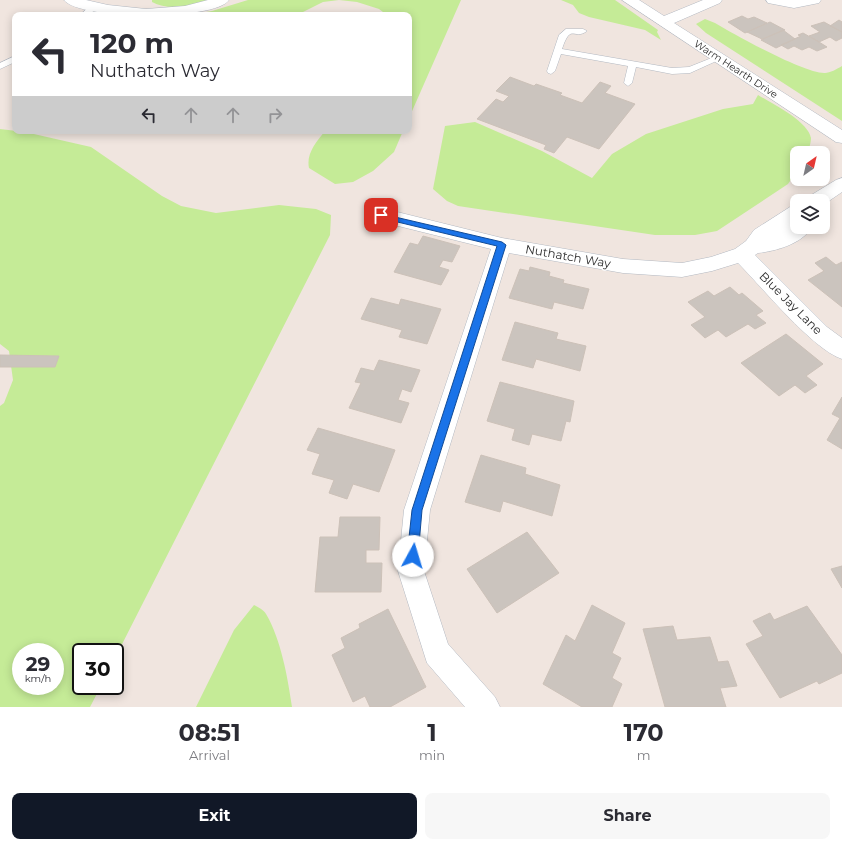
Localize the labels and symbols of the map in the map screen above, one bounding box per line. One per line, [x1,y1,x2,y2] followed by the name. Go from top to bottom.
[692,37,780,101] street label: Warm Hearth Drive
[790,146,830,186] north arrow
[364,198,398,232] pin
[524,241,612,271] street label: Nuthatch Way
[756,268,826,338] street label: Blue Jay Lane
[392,535,434,577] position arrow
[72,643,124,695] speed limit sign: 30

